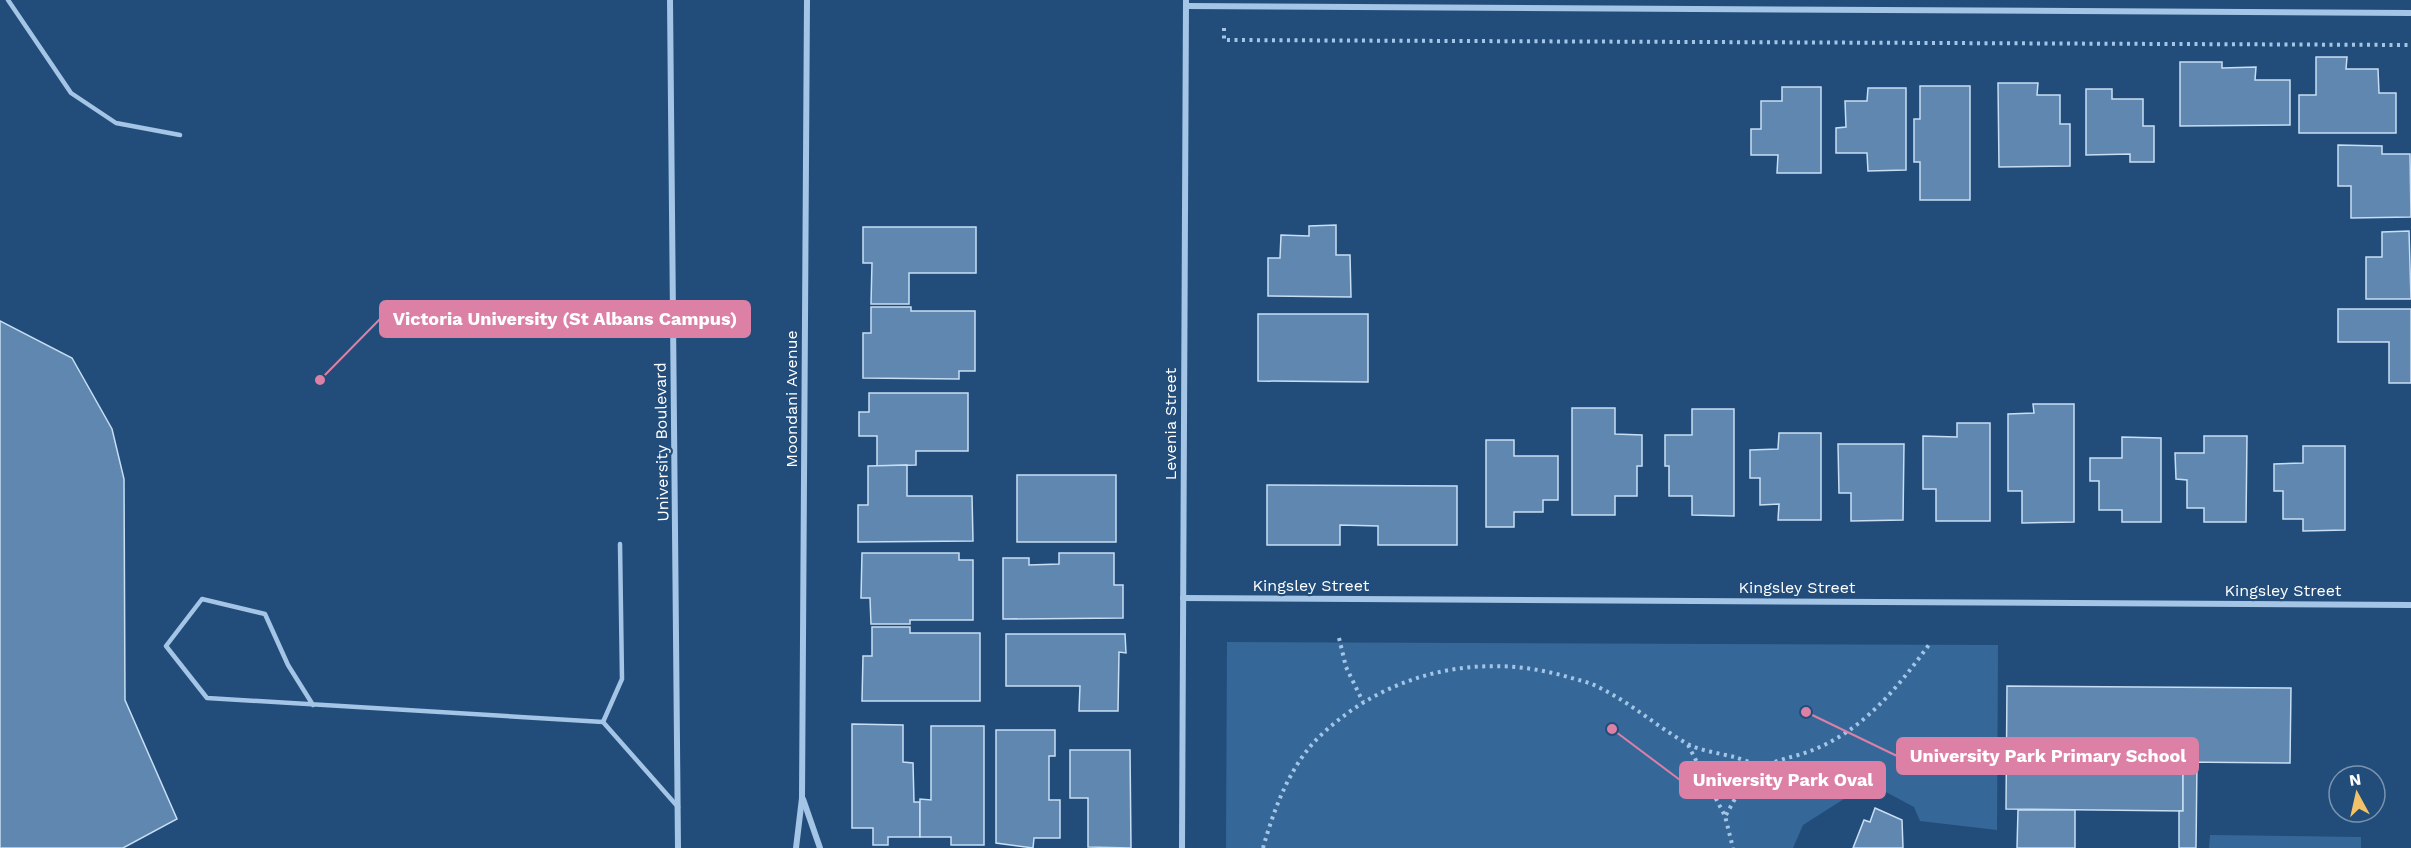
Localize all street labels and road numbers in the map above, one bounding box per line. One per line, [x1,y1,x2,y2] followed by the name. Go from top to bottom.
[782,330,801,468] street label: Moondani Avenue
[651,362,672,522] street label: University Boulevard
[1161,368,1180,480] street label: Levenia Street
[1253,576,1370,595] street label: Kingsley Street
[1739,578,1856,597] street label: Kingsley Street
[2225,581,2342,600] street label: Kingsley Street

